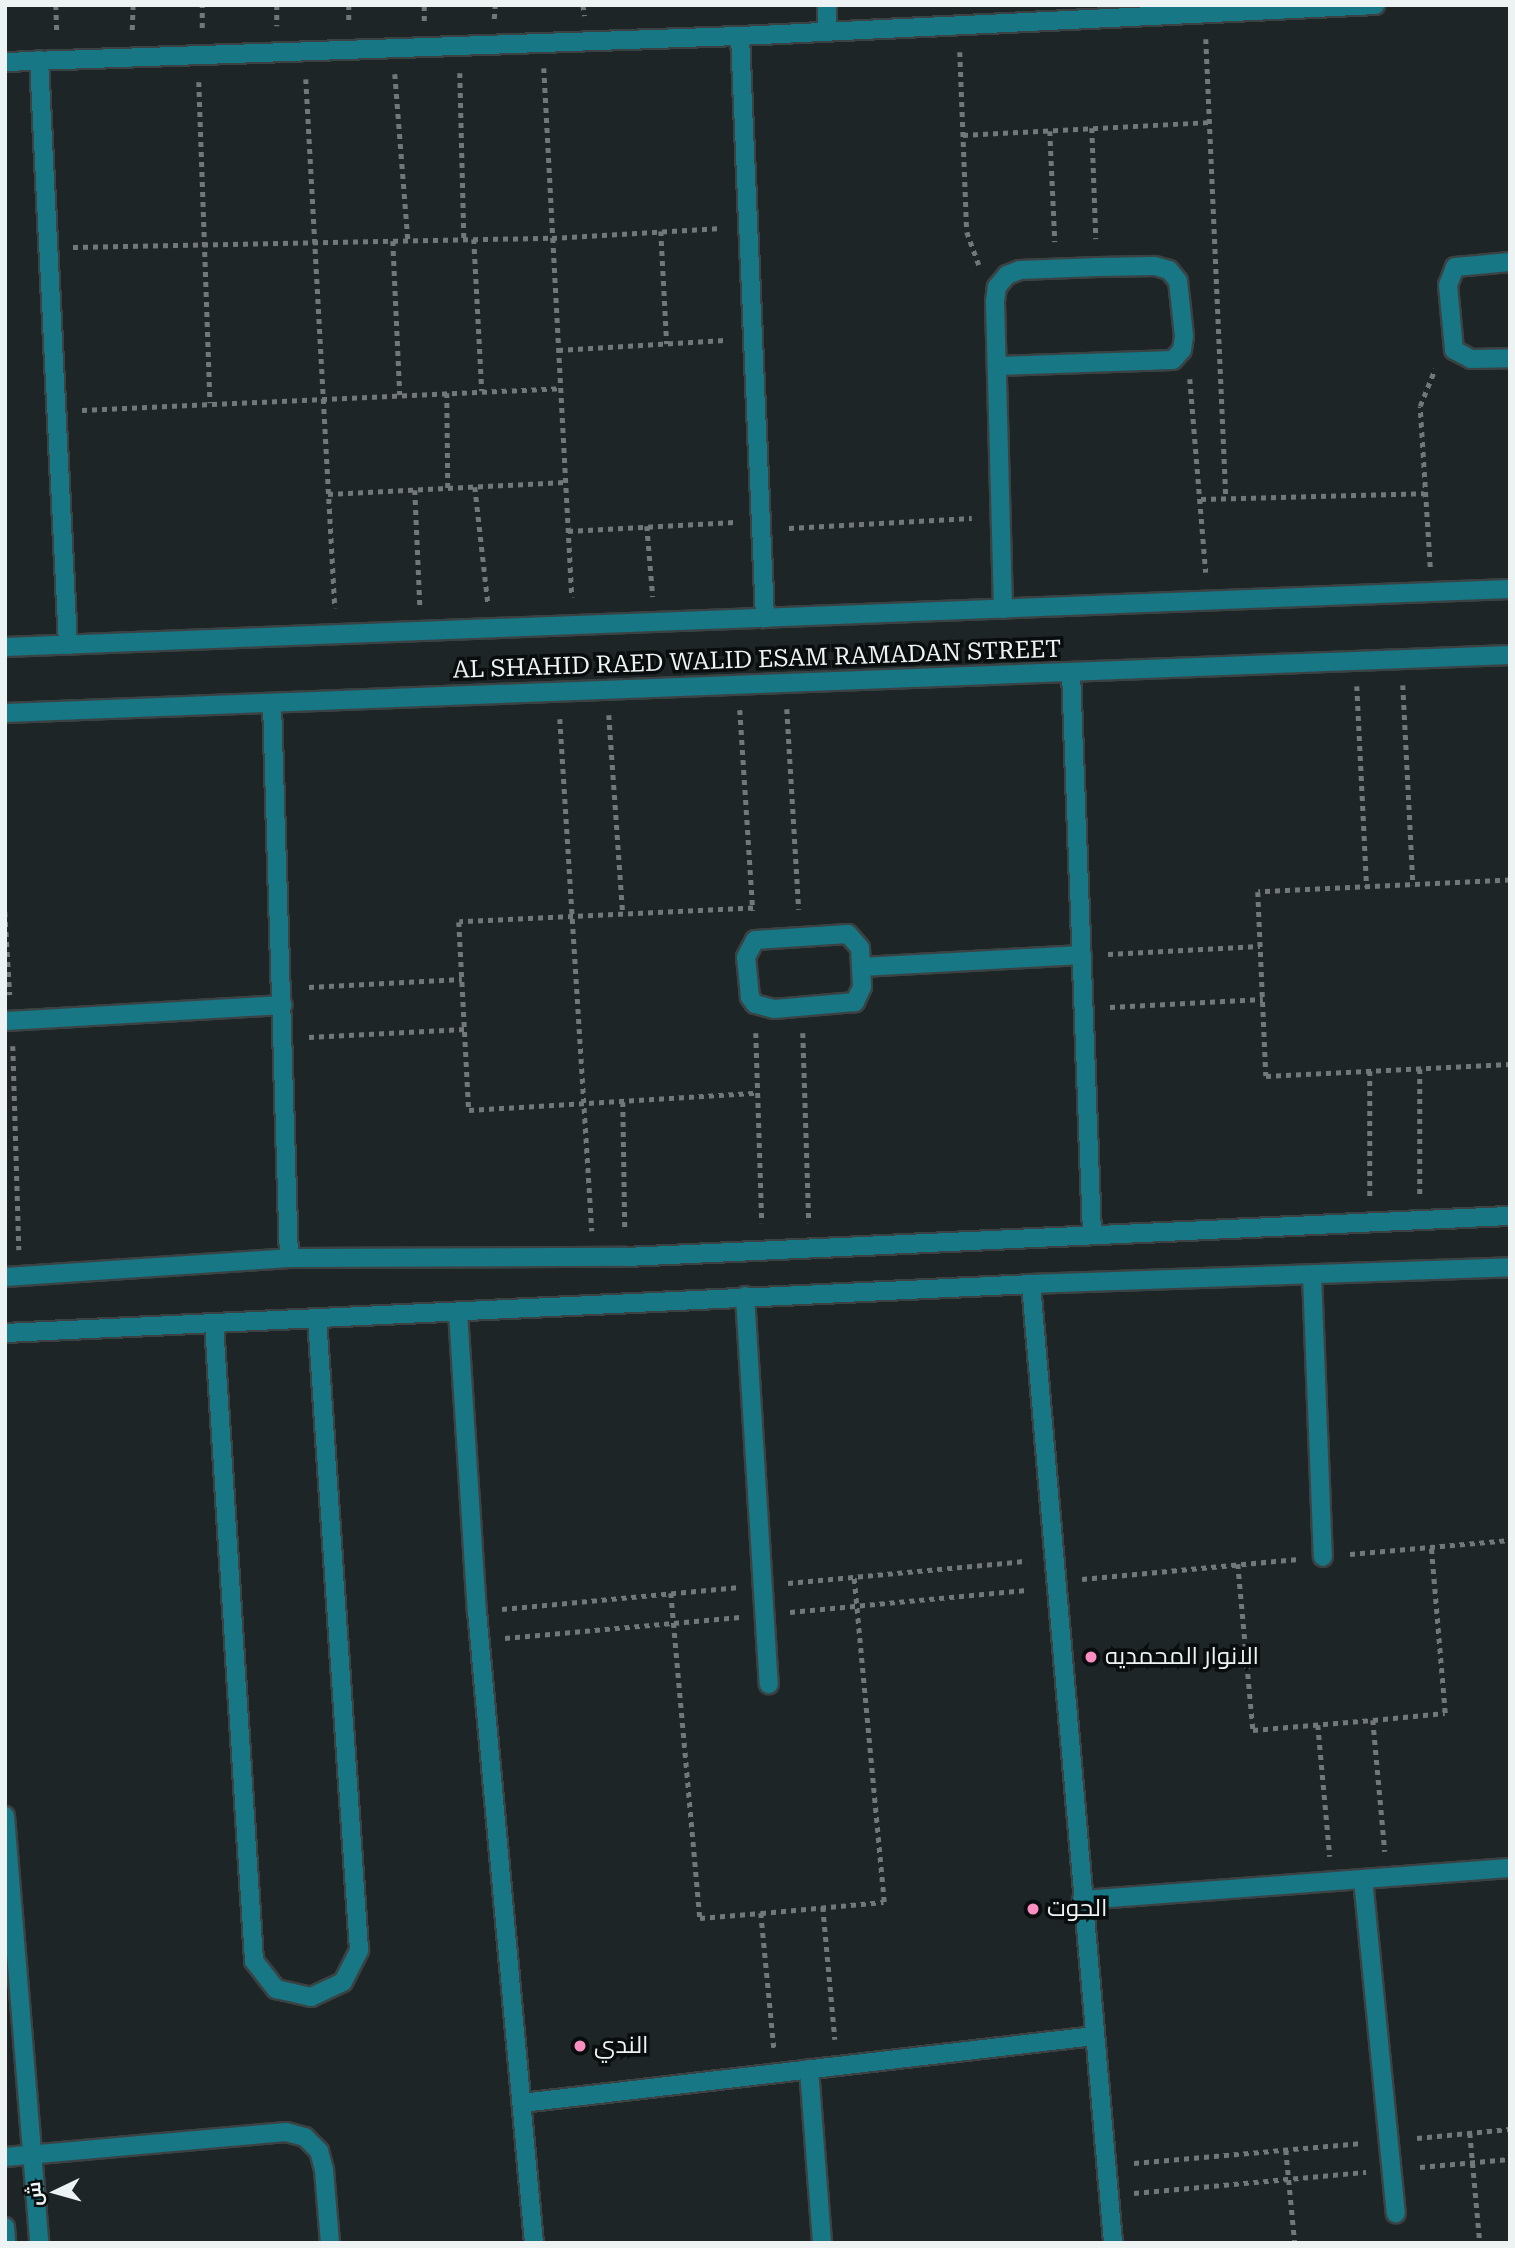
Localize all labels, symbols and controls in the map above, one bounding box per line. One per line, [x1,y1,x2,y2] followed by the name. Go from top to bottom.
[452,635,1062,685] street label: AL SHAHID RAED WALID ESAM RAMADAN STREET
[1105,1643,1259,1671] place label: الانوار المحمديه
[1083,1649,1099,1665] marker: الانوار المحمديه
[1047,1895,1107,1923] place label: الحوت
[1025,1901,1041,1917] marker: الحوت
[594,2032,648,2060] place label: الندي
[572,2038,588,2054] marker: الندي
[21,2157,91,2227] north arrow
[22,2181,47,2207] text: ش

